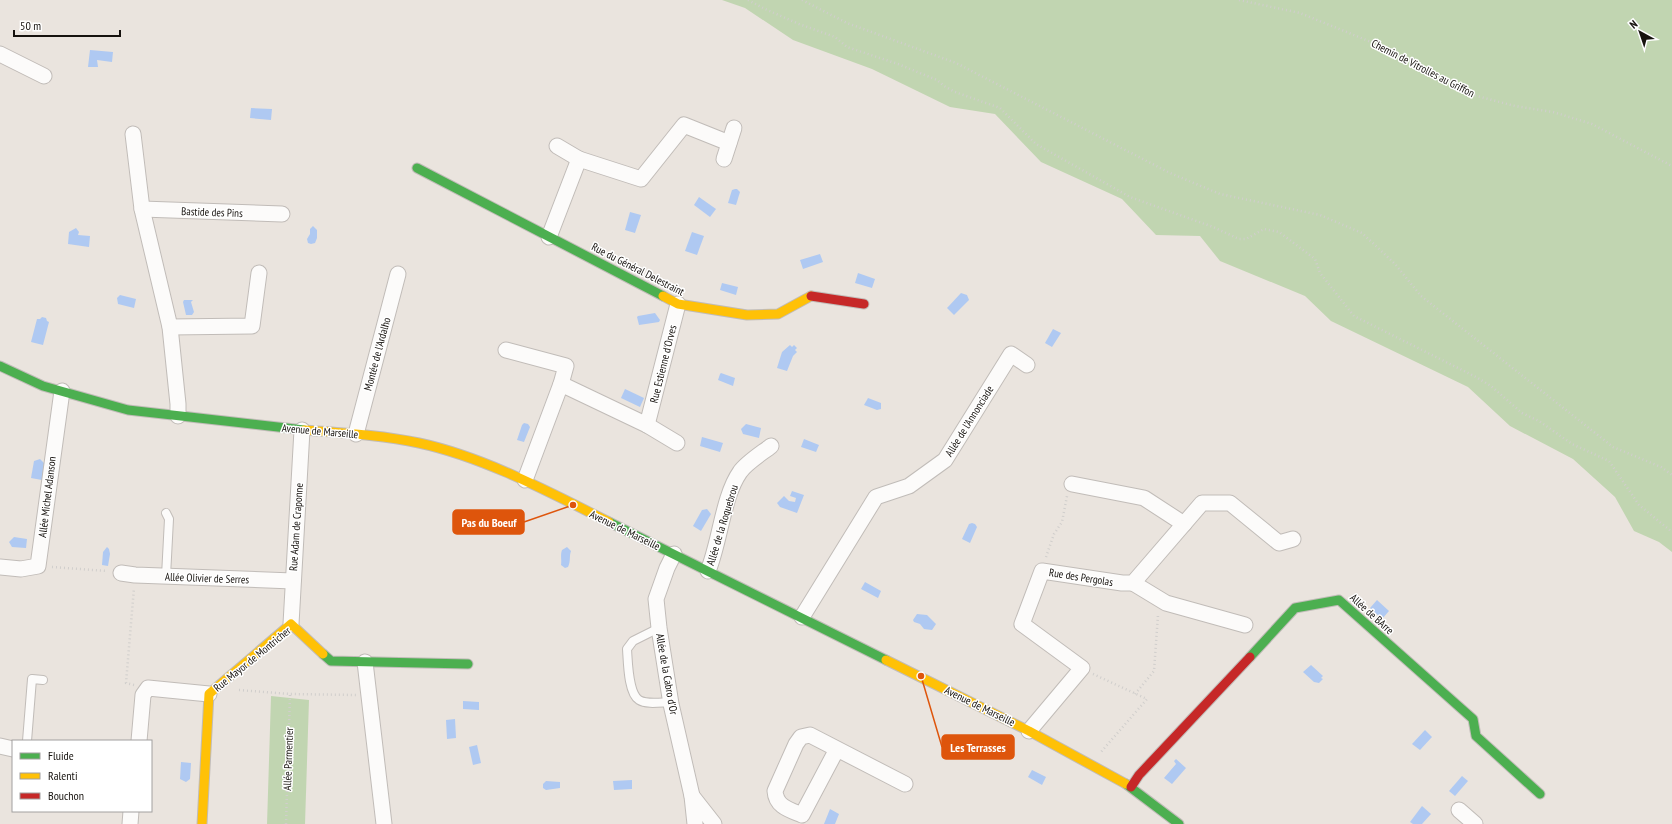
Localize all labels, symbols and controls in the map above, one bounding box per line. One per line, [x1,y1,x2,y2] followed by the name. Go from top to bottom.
[14,12,120,38] scale bar
[1620,12,1660,52] north arrow
[1627,17,1640,32] text: N
[20,18,41,33] text: 50 m
[1369,36,1477,100] street label: Chemin de Vitrolles au Griffon
[181,204,243,220] street label: Bastide des Pins
[589,240,687,298] street label: Rue du Général Delestraint
[360,315,394,392] street label: Montée de l'Ardalho
[647,323,680,404] street label: Rue Estienne d'Orves
[942,383,997,459] street label: Allée de l’Annonciade
[281,421,359,441] street label: Avenue de Marseille
[35,456,59,538] street label: Allée Michel Adanson
[286,482,306,571] street label: Rue Adam de Craponne
[703,483,741,567] street label: Allée de la Roquebrou
[588,507,663,553] street label: Avenue de Marseille
[453,510,524,534] callout: Pas du Boeuf
[461,515,517,530] text: Pas du Boeuf
[1048,565,1114,589] street label: Rue des Pergolas
[165,570,250,586] street label: Allée Olivier de Serres
[1347,591,1397,638] street label: Allée de BArre
[210,623,294,695] street label: Rue Mayor de Montricher
[653,632,681,716] street label: Allée de la Cabro d'Or
[943,683,1018,729] street label: Avenue de Marseille
[280,727,296,791] street label: Allée Parmentier
[942,735,1014,759] callout: Les Terrasses
[12,740,152,812] legend
[950,740,1006,755] text: Les Terrasses
[48,748,74,763] text: Fluide
[48,768,77,783] text: Ralenti
[48,788,84,803] text: Bouchon

